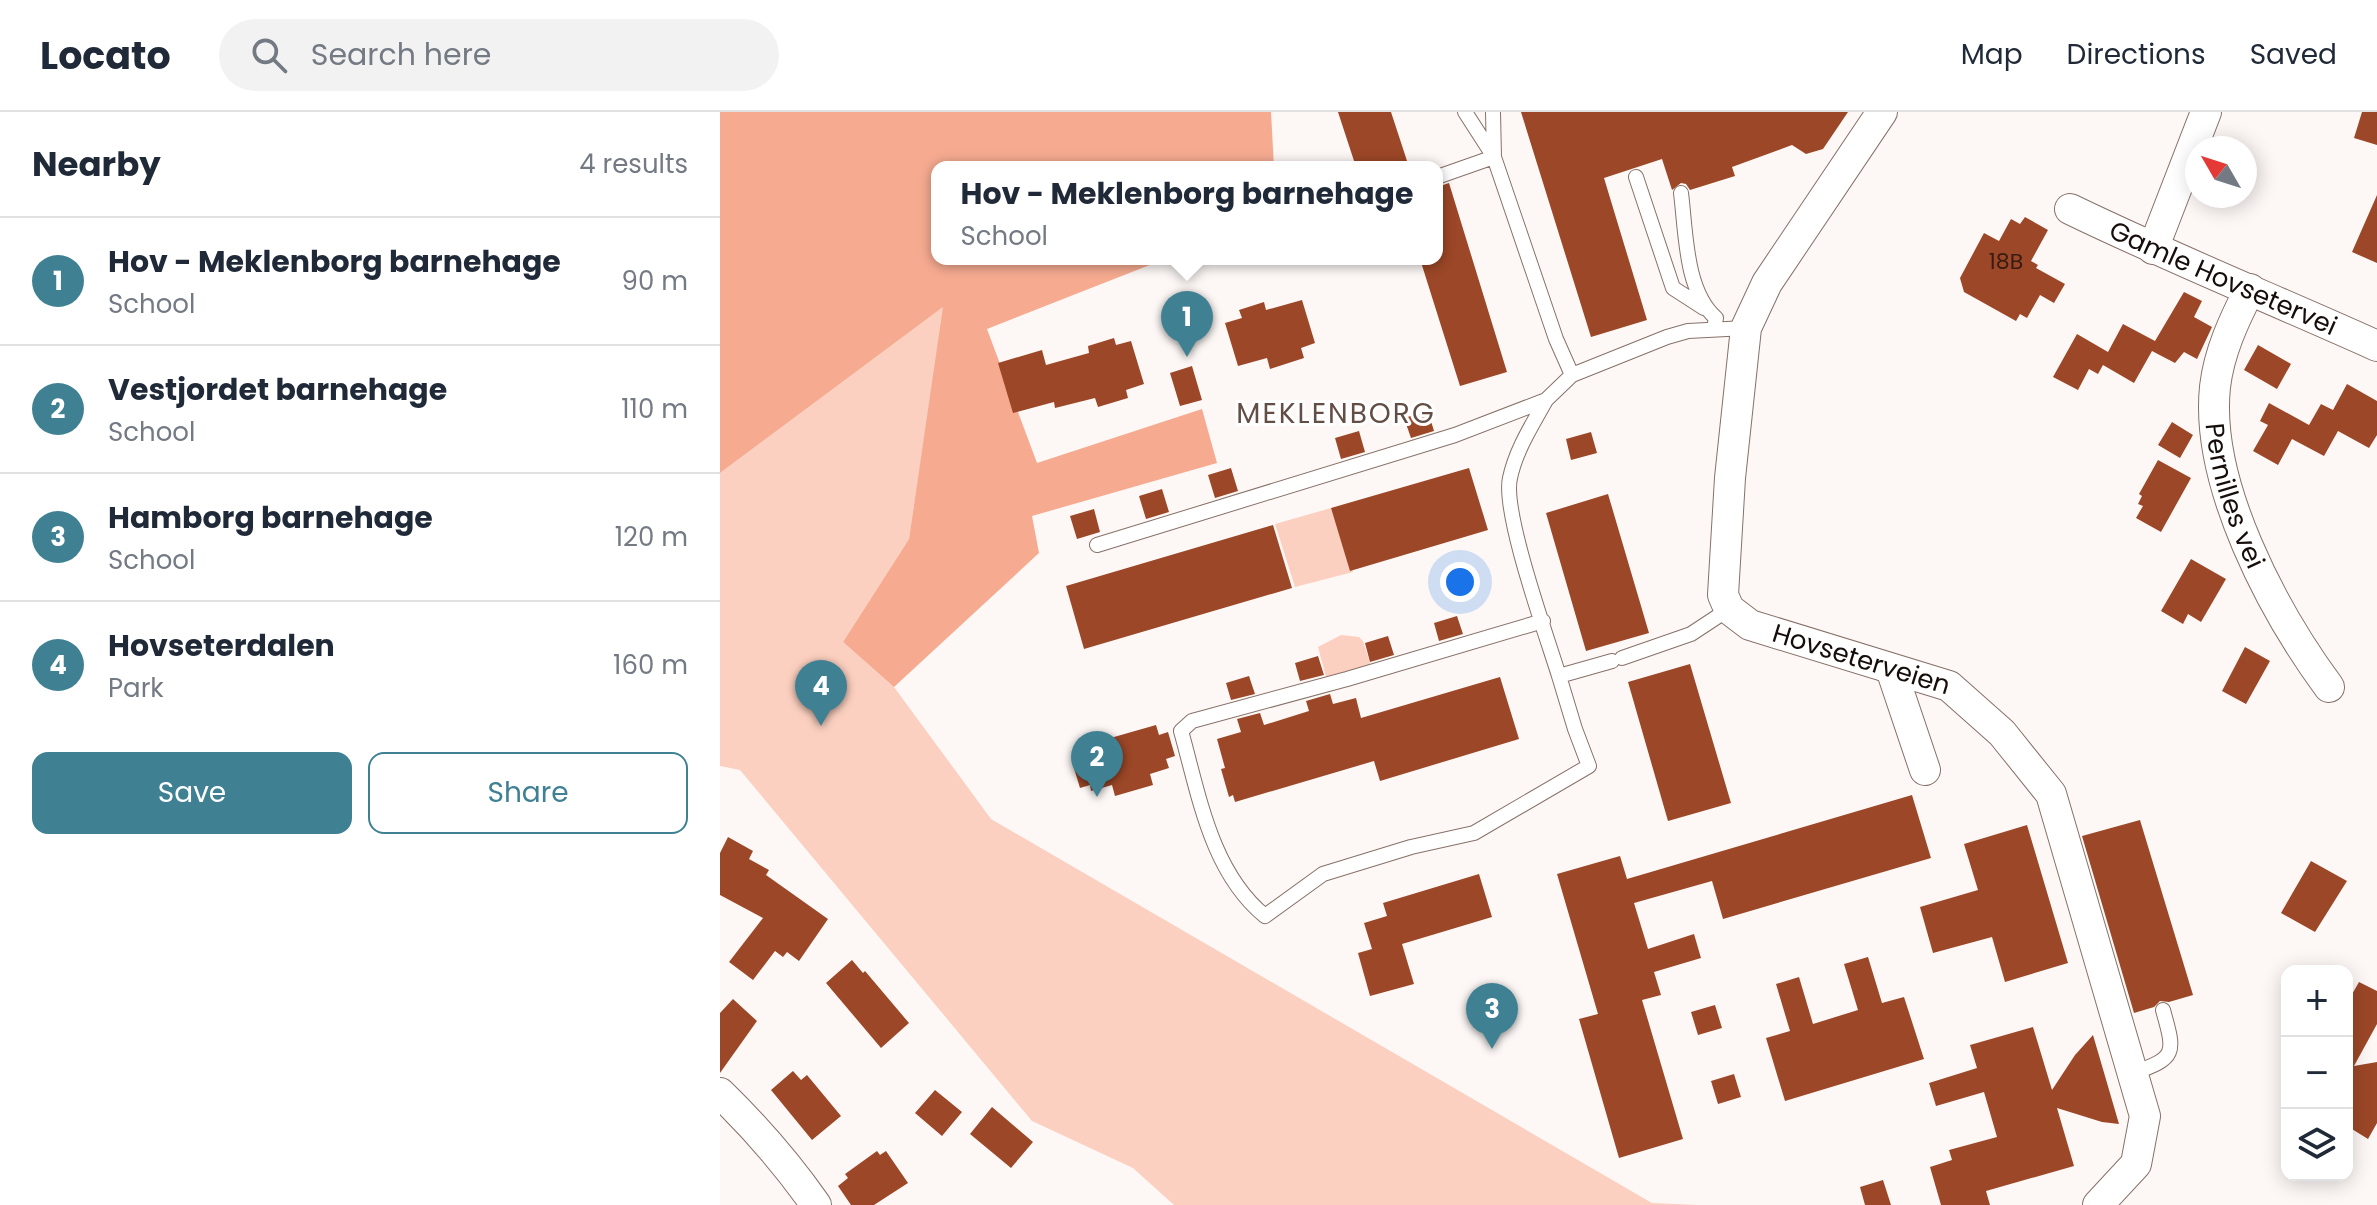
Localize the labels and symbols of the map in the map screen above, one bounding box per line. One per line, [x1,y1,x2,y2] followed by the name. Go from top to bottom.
[2185,136,2257,208] north arrow
[2103,212,2343,344] street label: Gamle Hovsetervei
[1989,246,2023,277] house number: 18B
[1161,291,1213,357] pin: 1
[1236,394,1436,433] district label: MEKLENBORG
[2197,421,2273,574] street label: Pernilles vei
[1440,562,1480,602] your location
[1768,615,1955,703] street label: Hovseterveien
[795,660,847,726] pin: 4
[1071,731,1123,797] pin: 2
[1466,983,1518,1049] pin: 3

